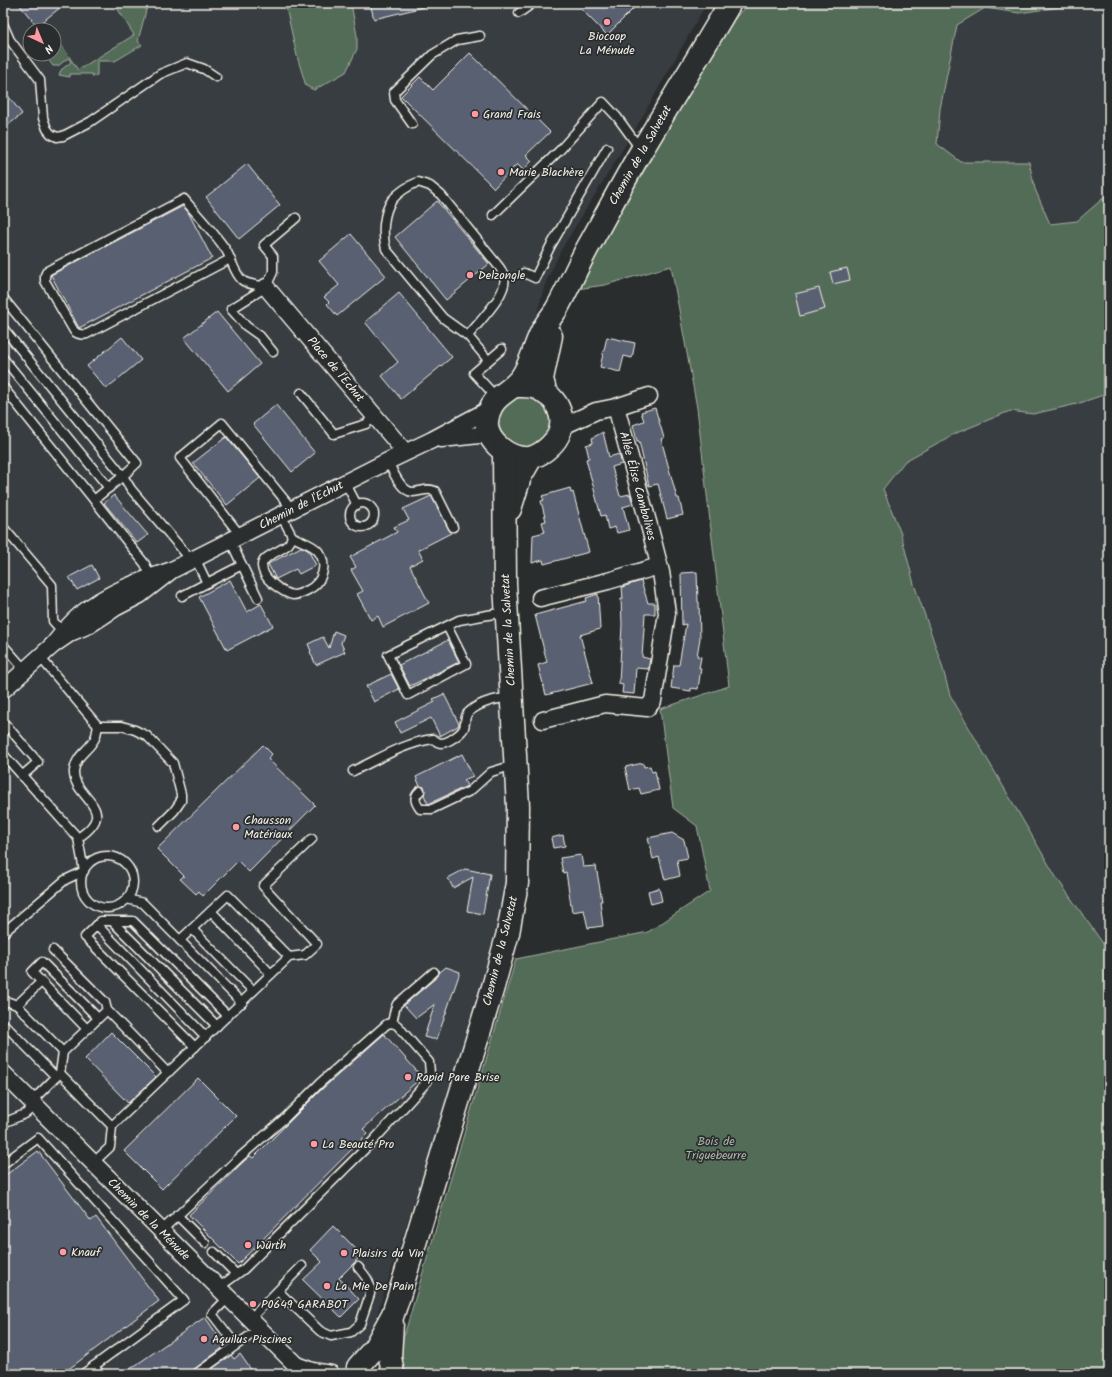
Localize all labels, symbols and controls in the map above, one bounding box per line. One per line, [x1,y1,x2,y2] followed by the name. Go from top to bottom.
[602,17,612,27] marker: Biocoop La Ménude
[22,22,62,62] north arrow
[579,27,635,60] place label: Biocoop La Ménude
[39,40,57,57] text: N
[604,101,677,209] street label: Chemin de la Salvetat
[483,105,541,124] place label: Grand Frais
[470,109,480,119] marker: Grand Frais
[509,163,584,182] place label: Marie Blachère
[496,167,506,177] marker: Marie Blachère
[478,266,526,285] place label: Delzongle
[465,270,475,280] marker: Delzongle
[302,332,369,407] street label: Place de l'Echut
[614,429,661,543] street label: Allée Élise Cambolives
[256,476,347,535] street label: Chemin de l'Echut
[496,573,521,687] street label: Chemin de la Salvetat
[244,811,293,844] place label: Chausson Matériaux
[231,822,241,832] marker: Chausson Matériaux
[478,894,523,1008] street label: Chemin de la Salvetat
[416,1068,500,1087] place label: Rapid Pare Brise
[403,1072,413,1082] marker: Rapid Pare Brise
[686,1132,747,1165] park label: Bois de Triguebeurre
[322,1135,394,1154] place label: La Beauté Pro
[309,1139,319,1149] marker: La Beauté Pro
[103,1174,195,1266] street label: Chemin de la Ménude
[256,1236,286,1255] place label: Würth
[243,1240,253,1250] marker: Würth
[71,1243,102,1262] place label: Knauf
[352,1244,424,1263] place label: Plaisirs du Vin
[58,1247,68,1257] marker: Knauf
[339,1248,349,1258] marker: Plaisirs du Vin
[335,1277,414,1296] place label: La Mie De Pain
[322,1281,332,1291] marker: La Mie De Pain
[261,1295,349,1314] place label: P0649 GARABOT
[248,1299,258,1309] marker: P0649 GARABOT
[212,1330,292,1349] place label: Aquilus Piscines
[199,1334,209,1344] marker: Aquilus Piscines

